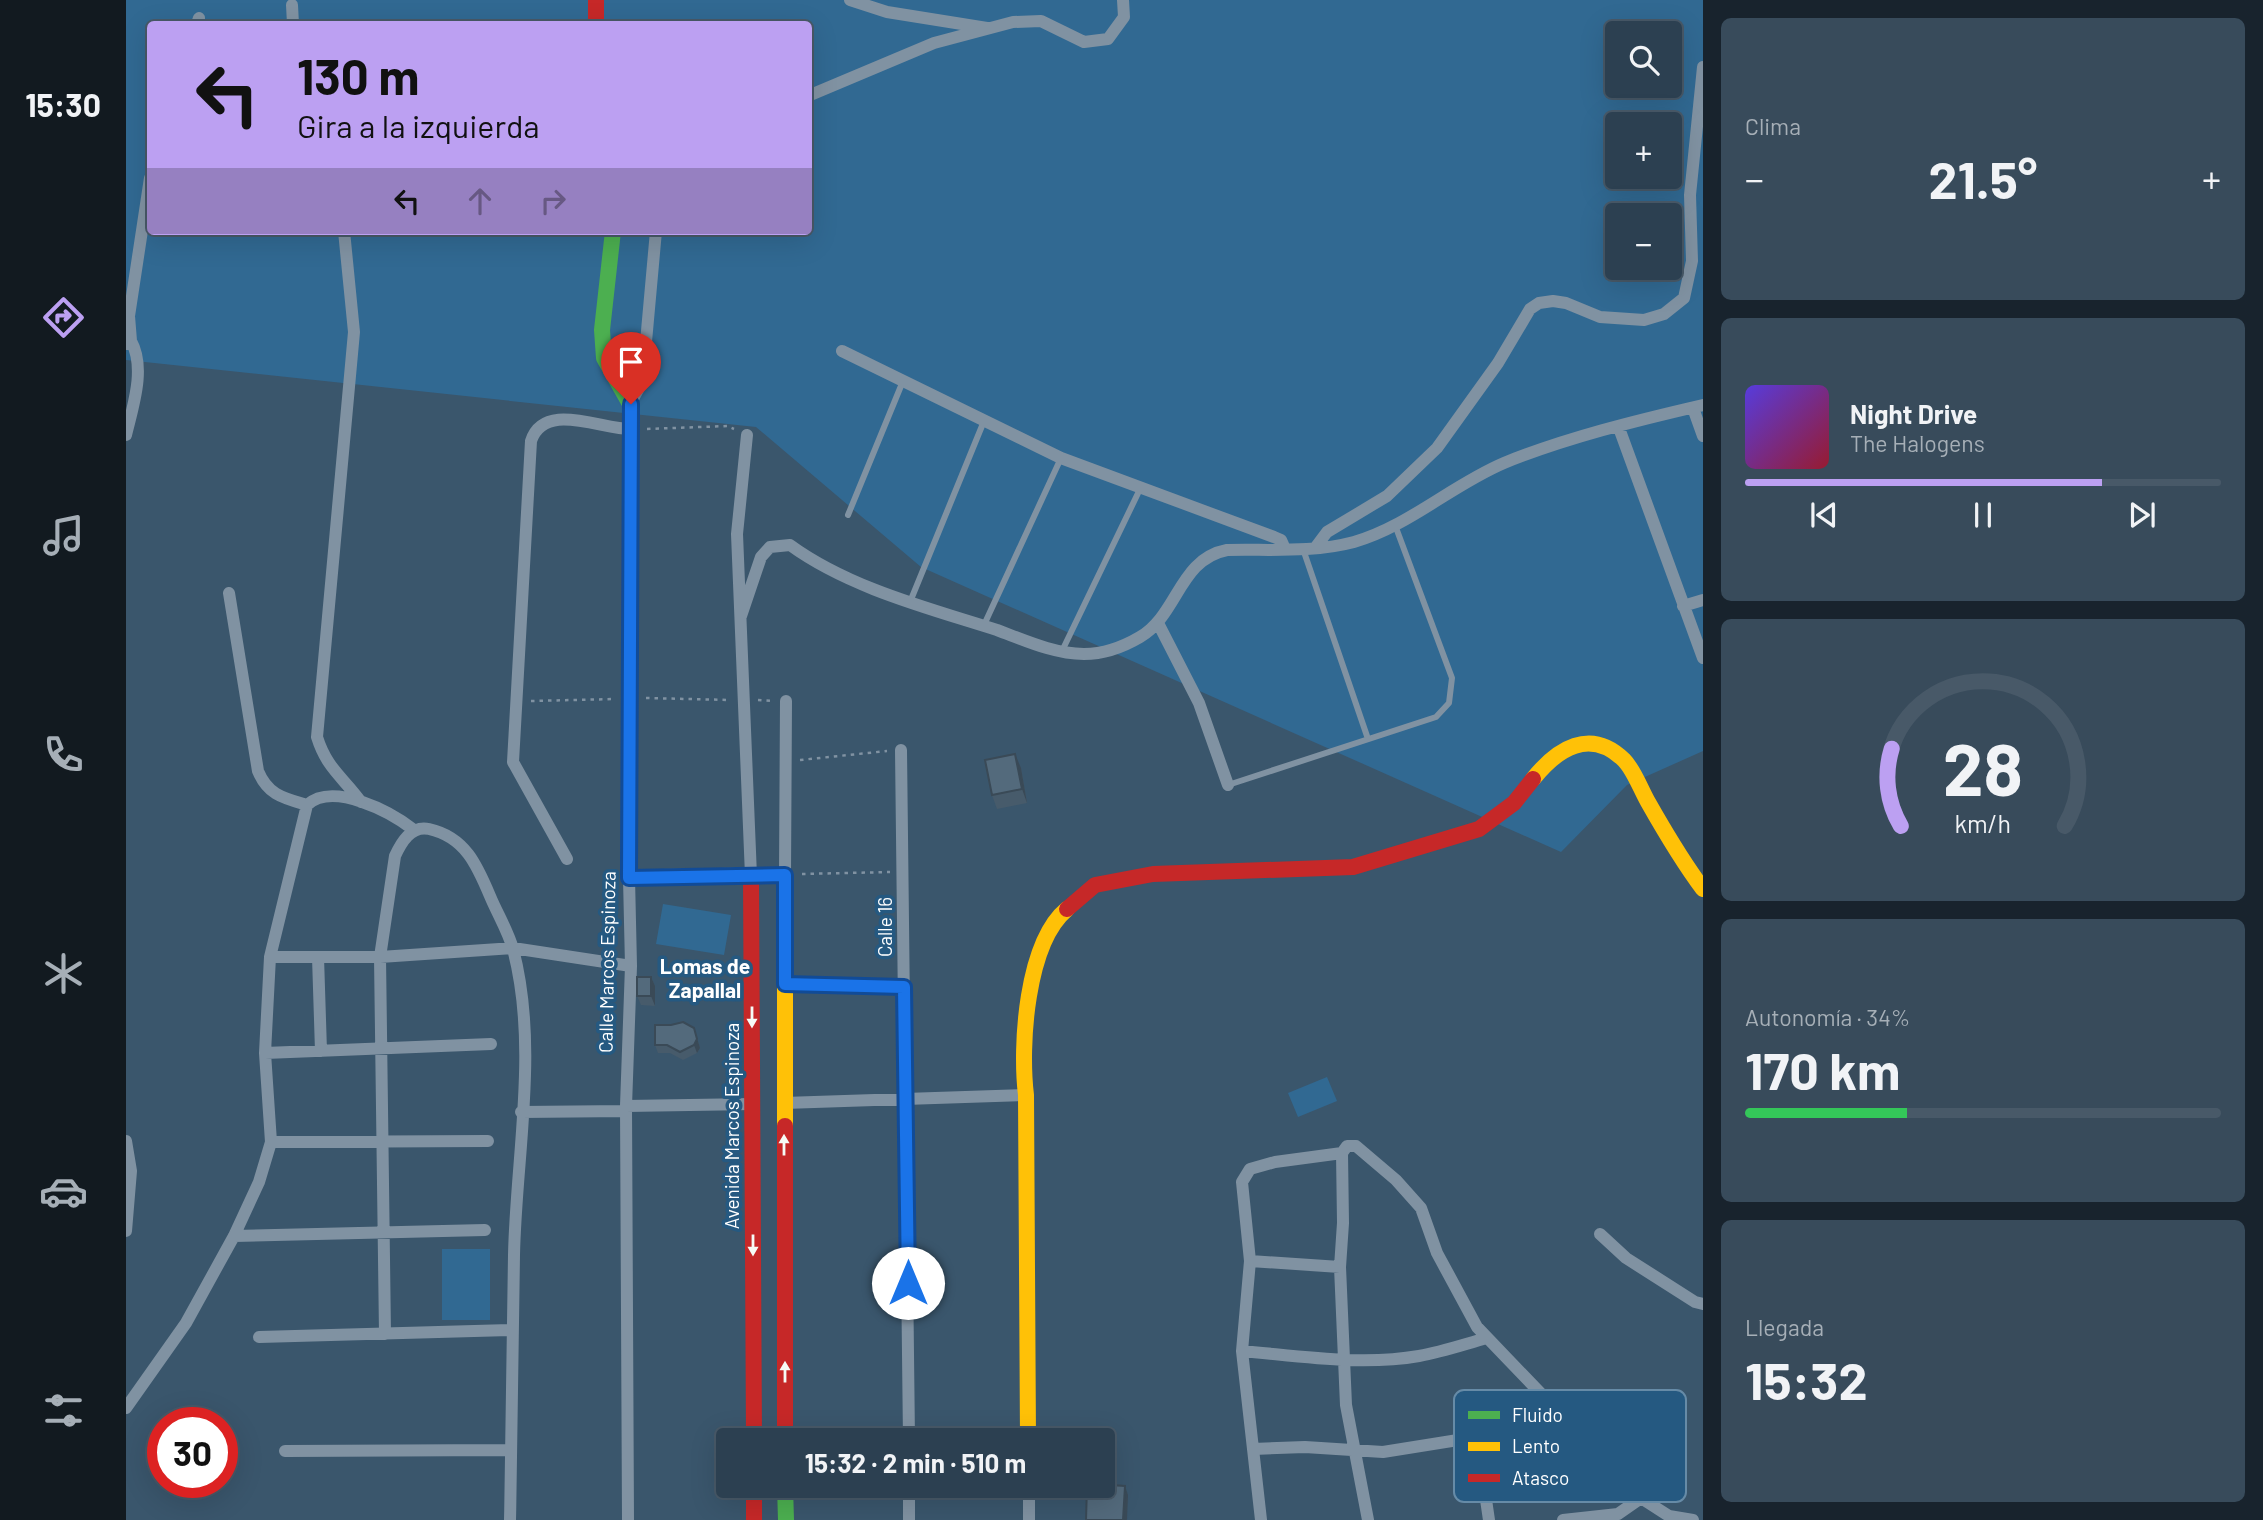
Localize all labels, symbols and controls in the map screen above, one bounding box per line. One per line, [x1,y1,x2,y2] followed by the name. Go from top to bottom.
[1605,21,1682,280] map controls
[1605,21,1682,98] button: search
[297,46,419,105] text: 130 m
[182,49,273,140] icon: left
[25,85,101,123] text: 15:30
[297,106,540,144] text: Gira a la izquierda
[1605,112,1682,189] button: +
[1745,112,1801,140] text: Clima
[1929,147,2037,209] text: 21.5°
[1745,155,1764,201] text: −
[2202,155,2221,201] text: +
[388,182,426,220] icon: left
[461,182,499,220] icon: ahead
[534,182,572,220] icon: right
[1605,203,1682,280] button: −
[39,293,88,342] icon: directions
[601,332,661,404] pin
[612,343,650,381] icon: arrive
[1850,398,1977,429] text: Night Drive
[1850,429,1985,457] text: The Halogens
[1805,496,1843,534] icon: previous
[1964,496,2002,534] icon: pause
[2123,496,2161,534] icon: next
[39,511,88,560] icon: music
[1943,723,2023,811] text: 28
[39,730,88,779] icon: phone
[1955,808,2011,838] text: km/h
[593,871,620,1053] street label: Calle Marcos Espinoza
[873,897,896,957] street label: Calle 16
[39,949,88,998] icon: climate
[660,953,750,1002] district label: Lomas de Zapallal
[1745,1003,1910,1031] text: Autonomía · 34%
[746,1007,758,1029] one-way arrow
[720,1023,743,1229] street label: Avenida Marcos Espinoza
[1745,1038,1900,1100] text: 170 km
[778,1133,790,1155] one-way arrow
[39,1167,88,1216] icon: car
[747,1234,759,1256] one-way arrow
[871,1246,945,1320] position arrow
[1745,1313,1824,1341] text: Llegada
[1745,1348,1868,1410] text: 15:32
[779,1361,791,1383] one-way arrow
[39,1386,88,1435] icon: filters
[1454,1390,1686,1502] legend
[1512,1403,1563,1426] text: Fluido
[147,1407,238,1498] speed limit sign: 30
[1512,1434,1560,1457] text: Lento
[805,1447,1026,1478] text: 15:32 · 2 min · 510 m
[1512,1466,1569,1489] text: Atasco

